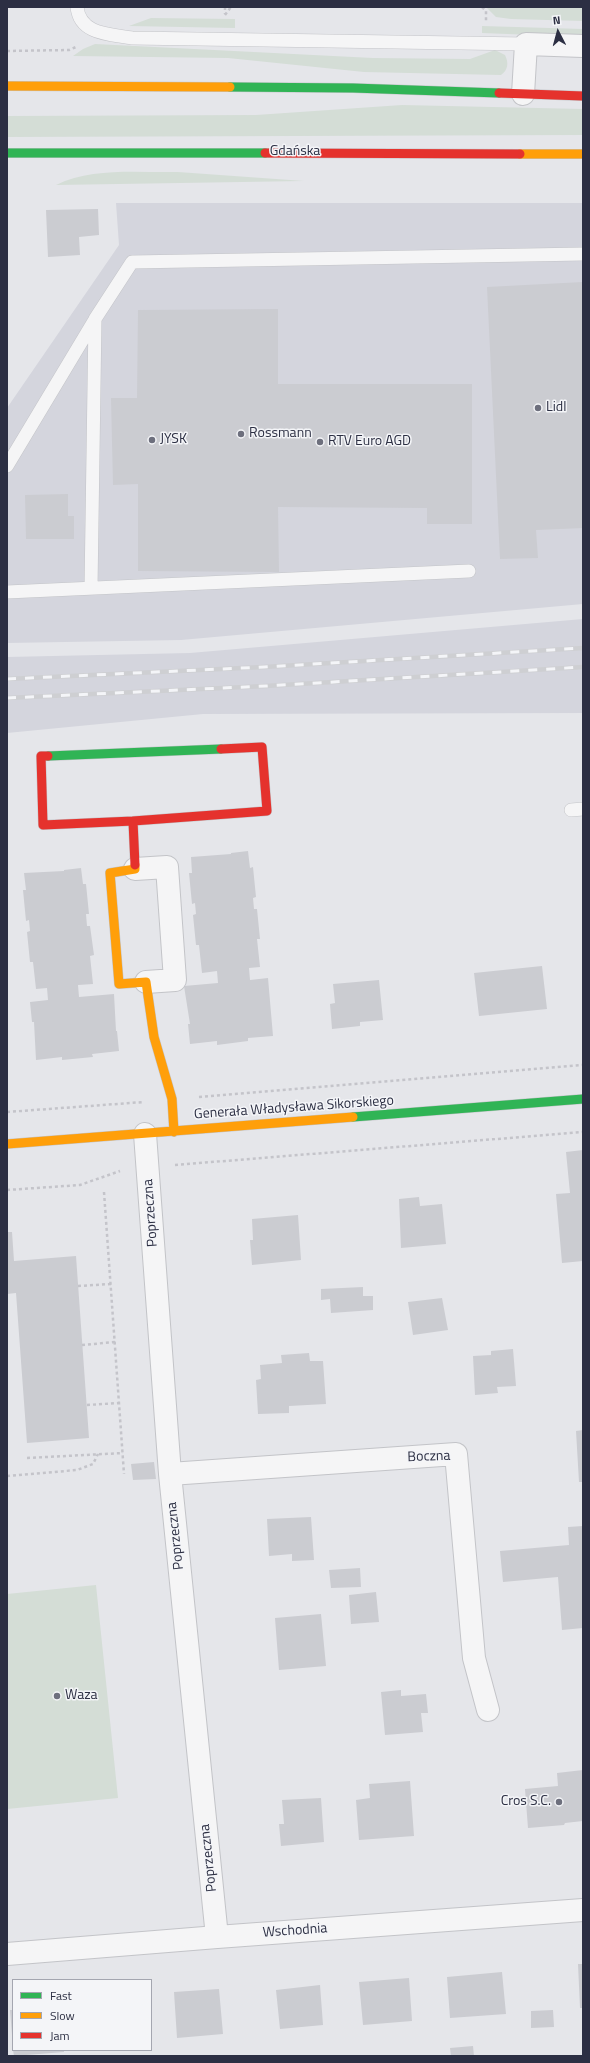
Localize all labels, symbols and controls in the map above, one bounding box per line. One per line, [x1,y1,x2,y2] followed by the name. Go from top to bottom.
[538,12,578,52] north arrow
[552,12,561,28] text: N
[270,144,320,160] street label: Gdańska
[546,400,566,416] place label: Lidl
[533,403,543,413] marker: Lidl
[249,426,312,442] place label: Rossmann
[236,429,246,439] marker: Rossmann
[160,432,187,448] place label: JYSK
[328,434,411,450] place label: RTV Euro AGD
[147,435,157,445] marker: JYSK
[315,437,325,447] marker: RTV Euro AGD
[194,1093,394,1123] street label: Generała Władysława Sikorskiego
[140,1178,162,1248] street label: Poprzeczna
[407,1448,451,1466] street label: Boczna
[164,1501,188,1571] street label: Poprzeczna
[65,1688,98,1704] place label: Waza
[52,1691,62,1701] marker: Waza
[501,1794,551,1810] place label: Cros S.C.
[554,1797,564,1807] marker: Cros S.C.
[197,1823,221,1893] street label: Poprzeczna
[262,1920,328,1942] street label: Wschodnia
[12,1979,152,2051] legend
[50,1986,72,2005] text: Fast
[50,2006,75,2025] text: Slow
[50,2026,70,2045] text: Jam

